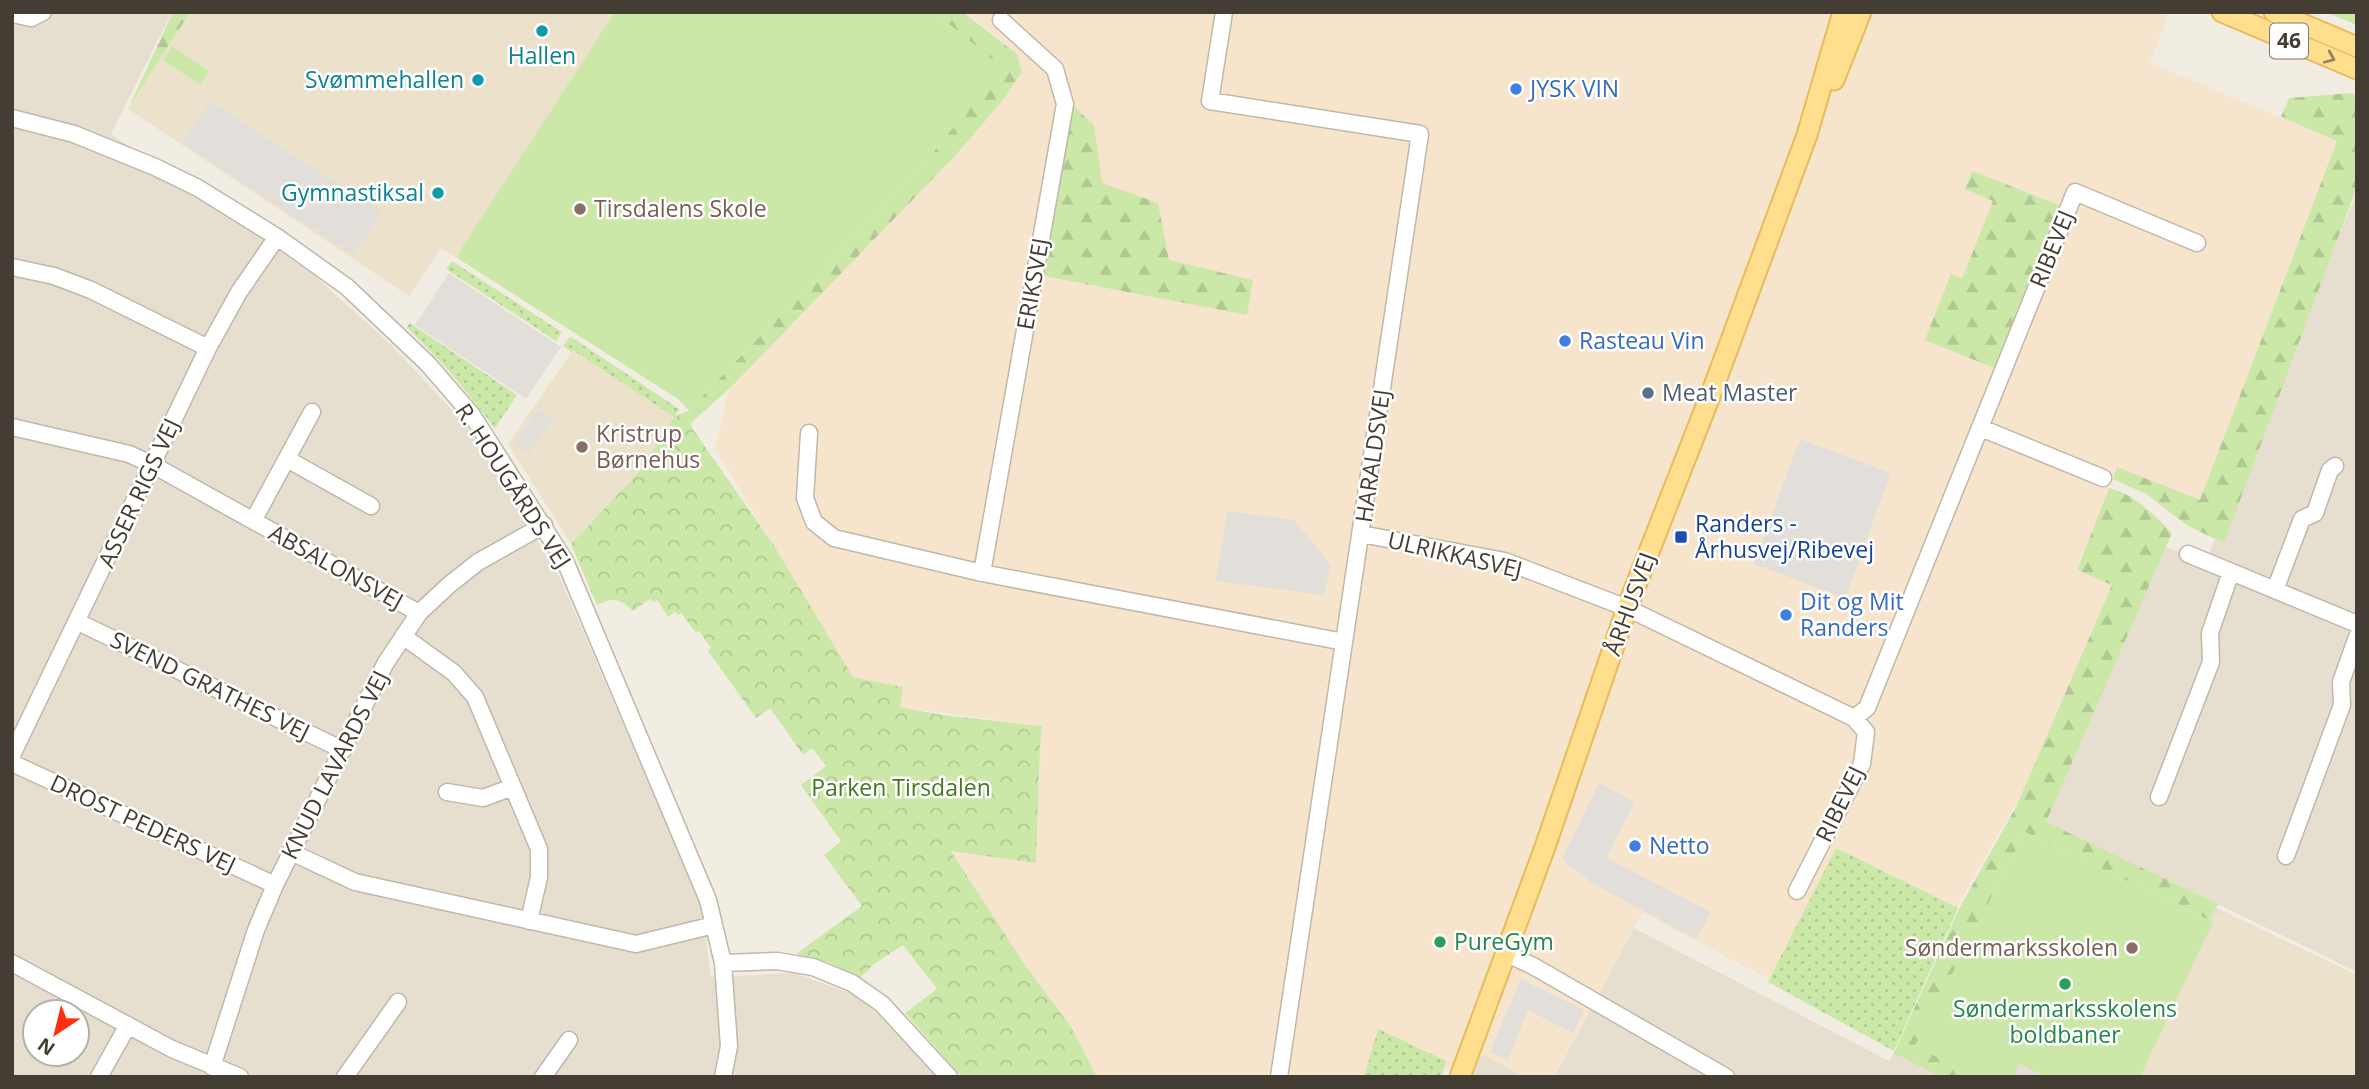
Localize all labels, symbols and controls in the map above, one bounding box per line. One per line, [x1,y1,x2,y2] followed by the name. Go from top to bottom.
[534,23,550,39] marker: Hallen
[2270,23,2308,58] road number: 46
[508,39,576,71] place label: Hallen
[2324,49,2336,63] one-way arrow
[305,63,464,95] place label: Svømmehallen
[470,72,486,88] marker: Svømmehallen
[1528,72,1619,104] place label: JYSK VIN
[1508,81,1524,97] marker: JYSK VIN
[281,176,424,208] place label: Gymnastiksal
[430,185,446,201] marker: Gymnastiksal
[594,192,767,224] place label: Tirsdalens Skole
[572,201,588,217] marker: Tirsdalens Skole
[2021,205,2081,292] street label: RIBEVEJ
[1008,235,1056,332] street label: ERIKSVEJ
[1579,324,1705,356] place label: Rasteau Vin
[1557,333,1573,349] marker: Rasteau Vin
[1662,376,1798,408] place label: Meat Master
[1640,385,1656,401] marker: Meat Master
[1347,387,1397,525] street label: HARALDSVEJ
[448,397,579,574] street label: R. HOUGÅRDS VEJ
[90,413,187,572] street label: ASSER RIGS VEJ
[596,417,700,475] place label: Kristrup Børnehus
[574,439,590,455] marker: Kristrup Børnehus
[1695,507,1874,565] place label: Randers - Århusvej/Ribevej
[264,516,409,616] street label: ABSALONSVEJ
[1385,523,1526,585] street label: ULRIKKASVEJ
[1673,529,1689,545] marker: Randers - Århusvej/Ribevej
[1596,548,1663,660] street label: ÅRHUSVEJ
[1800,585,1904,643] place label: Dit og Mit Randers
[1778,607,1794,623] marker: Dit og Mit Randers
[105,623,316,747] street label: SVEND GRATHES VEJ
[273,665,396,864] street label: KNUD LAVARDS VEJ
[1807,760,1871,847] street label: RIBEVEJ
[45,766,242,880] street label: DROST PEDERS VEJ
[811,771,991,803] park label: Parken Tirsdalen
[1649,829,1709,861] place label: Netto
[1627,838,1643,854] marker: Netto
[1454,925,1554,957] place label: PureGym
[1905,931,2118,963] place label: Søndermarksskolen
[1432,934,1448,950] marker: PureGym
[2124,940,2140,956] marker: Søndermarksskolen
[2057,976,2073,992] marker: Søndermarksskolens boldbaner
[1953,992,2177,1050] place label: Søndermarksskolens boldbaner
[21,998,91,1068] north arrow
[32,1032,60,1062] text: N

